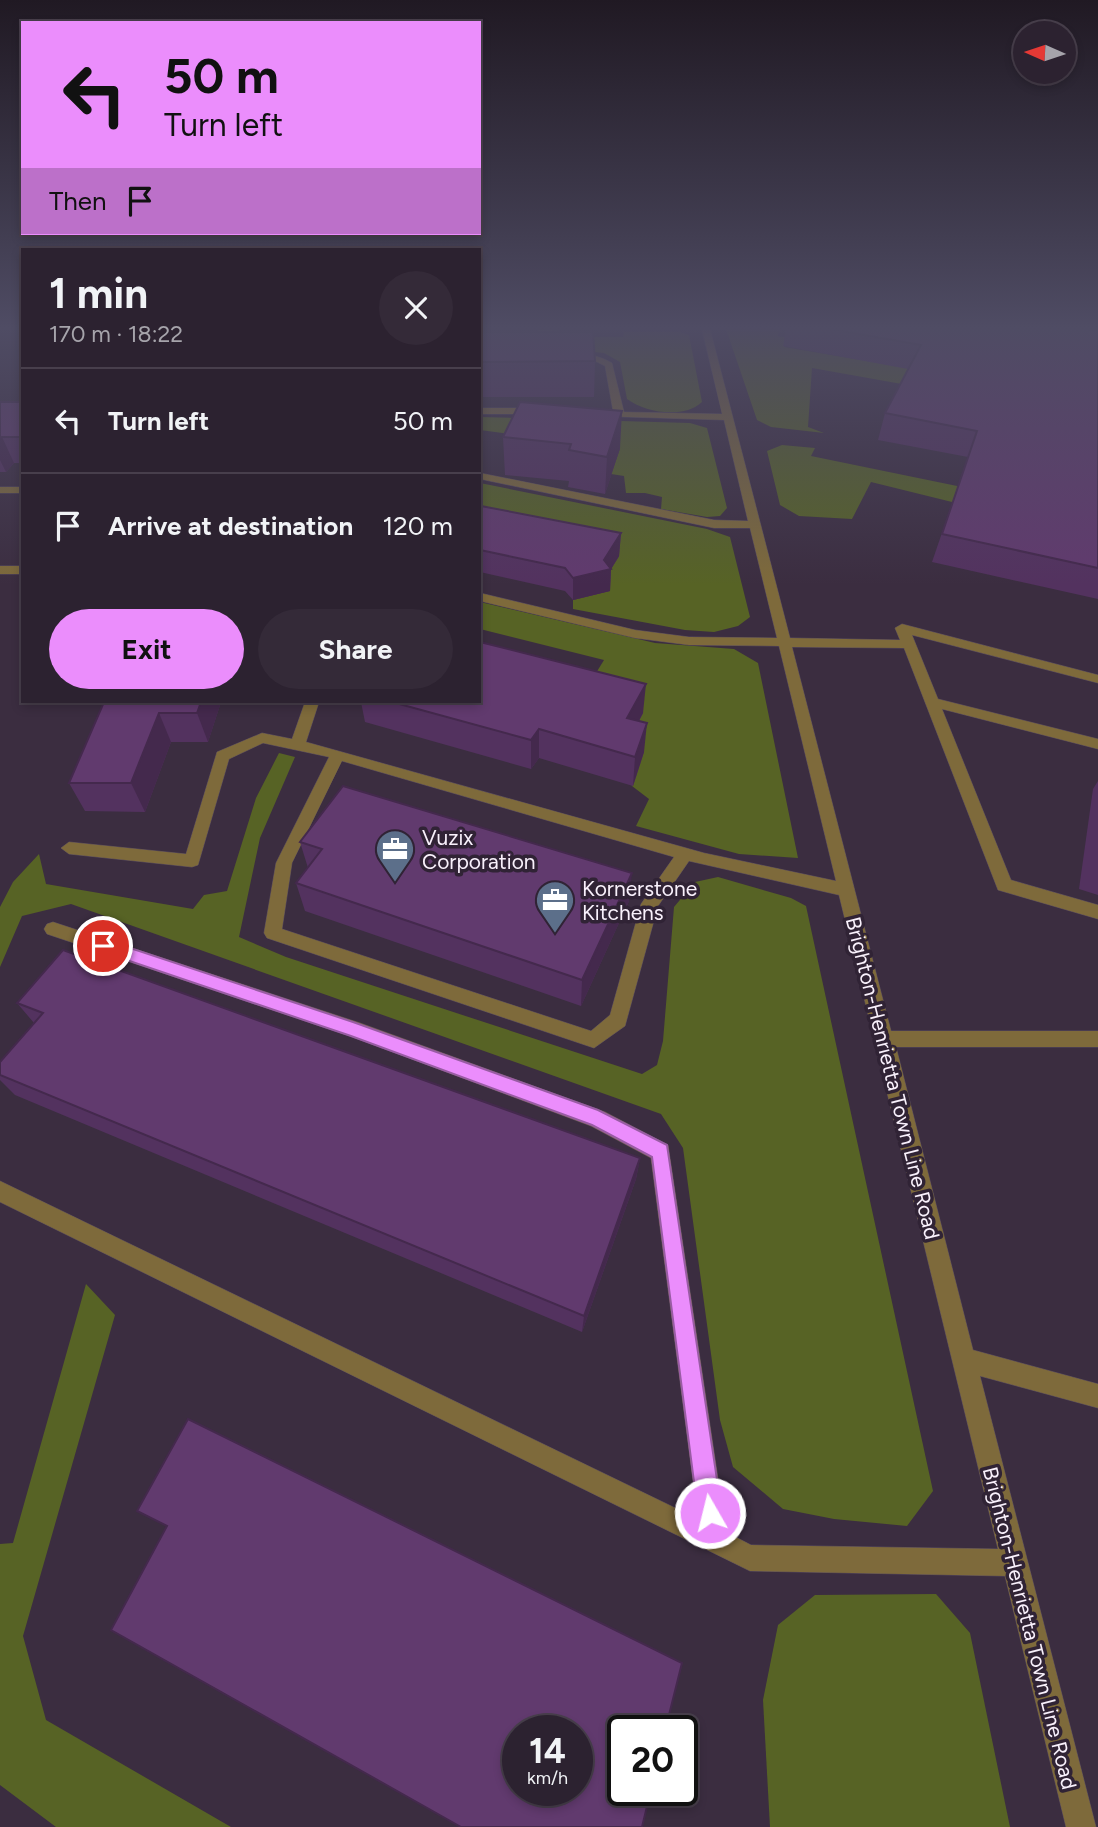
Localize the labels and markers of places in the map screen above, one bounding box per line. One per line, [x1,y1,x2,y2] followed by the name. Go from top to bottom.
[422,825,536,874] place label: Vuzix Corporation
[374,828,416,883] office icon: Vuzix Corporation
[582,876,697,925] place label: Kornerstone Kitchens
[534,879,576,934] office icon: Kornerstone Kitchens
[73,916,133,976] pin

